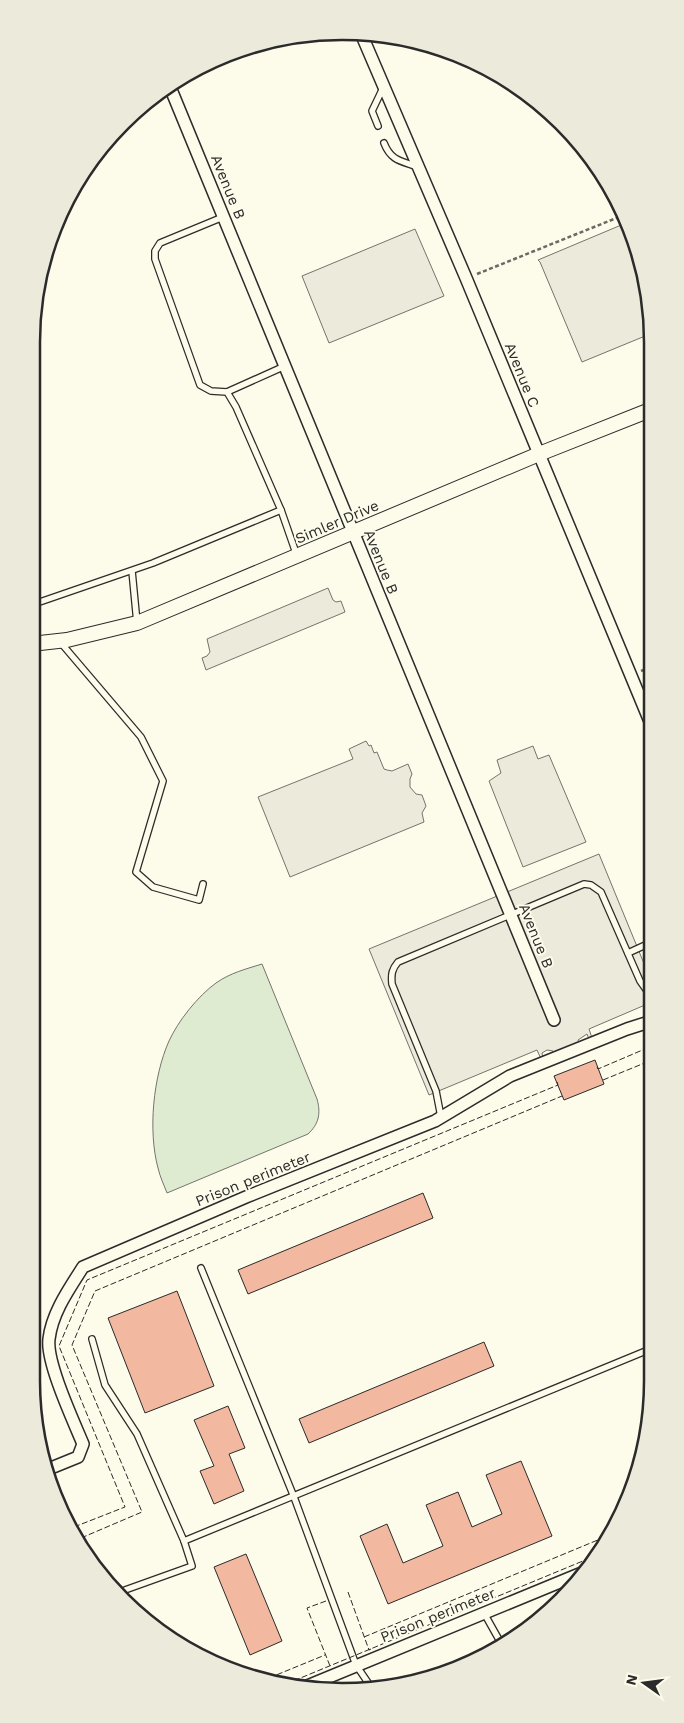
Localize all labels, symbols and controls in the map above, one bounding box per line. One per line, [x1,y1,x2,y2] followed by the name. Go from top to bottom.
[207,152,249,222] street label: Avenue B
[501,340,543,410] street label: Avenue C
[292,496,382,548] street label: Simler Drive
[360,527,402,597] street label: Avenue B
[515,901,557,971] street label: Avenue B
[193,1148,313,1210] street label: Prison perimeter
[378,1584,498,1646] street label: Prison perimeter
[619,1658,669,1708] north arrow
[622,1673,640,1687] text: N

